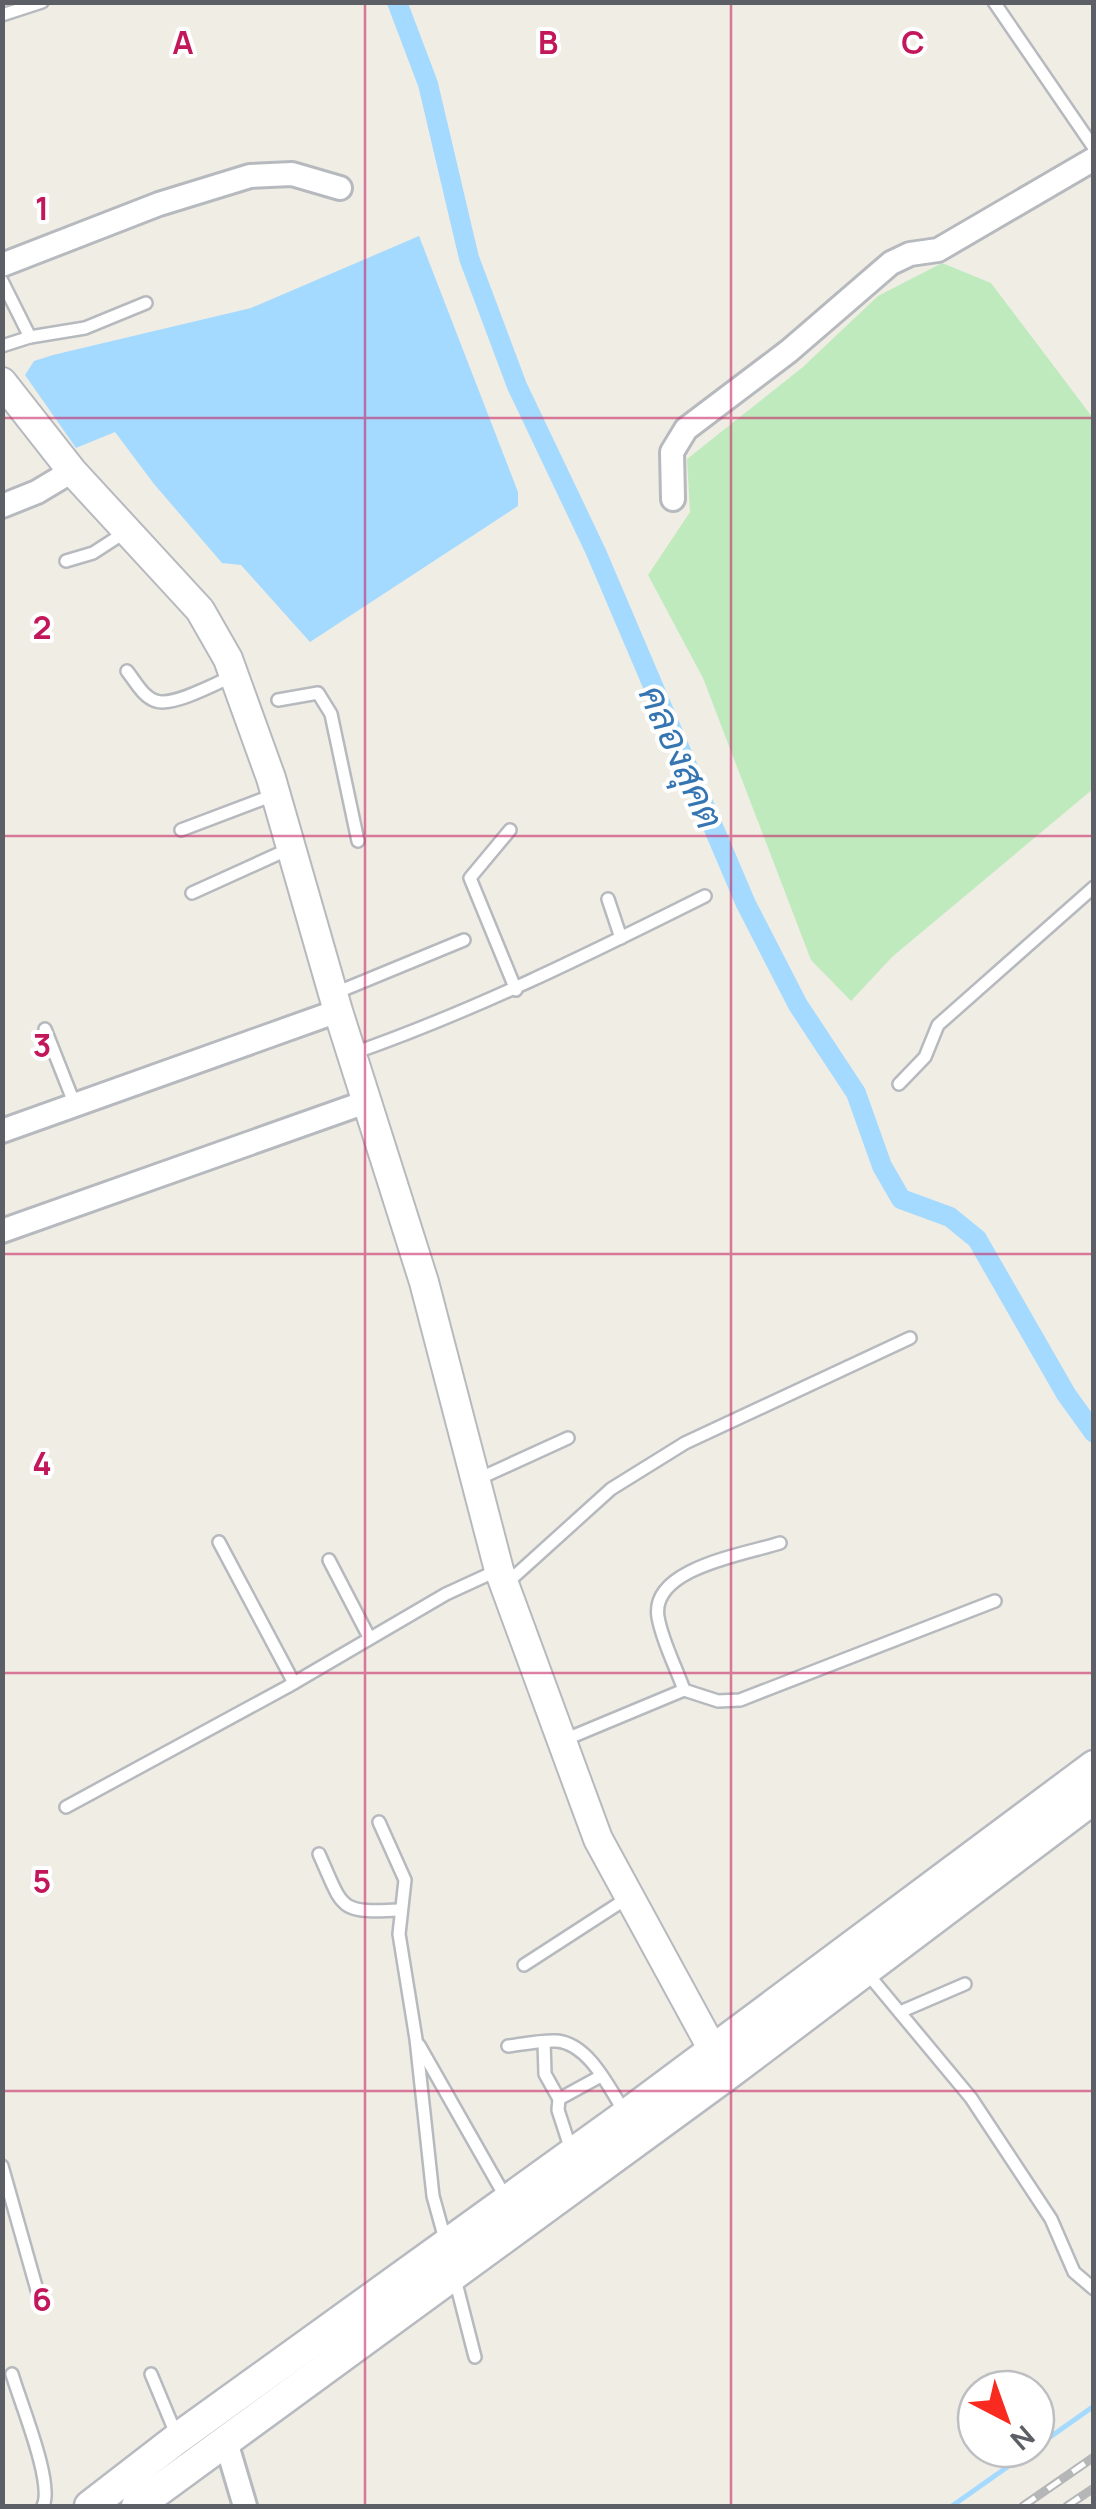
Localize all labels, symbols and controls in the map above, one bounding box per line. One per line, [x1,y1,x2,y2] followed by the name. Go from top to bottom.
[172,20,194,64] text: A
[538,20,558,64] text: B
[901,20,925,64] text: C
[35,186,49,230] text: 1
[32,605,52,649] text: 2
[627,676,738,837] water label: คลองสุคต
[33,1023,51,1067] text: 3
[32,1441,52,1485] text: 4
[33,1859,51,1903] text: 5
[32,2277,52,2321] text: 6
[956,2369,1056,2469] north arrow
[1003,2418,1043,2460] text: N

